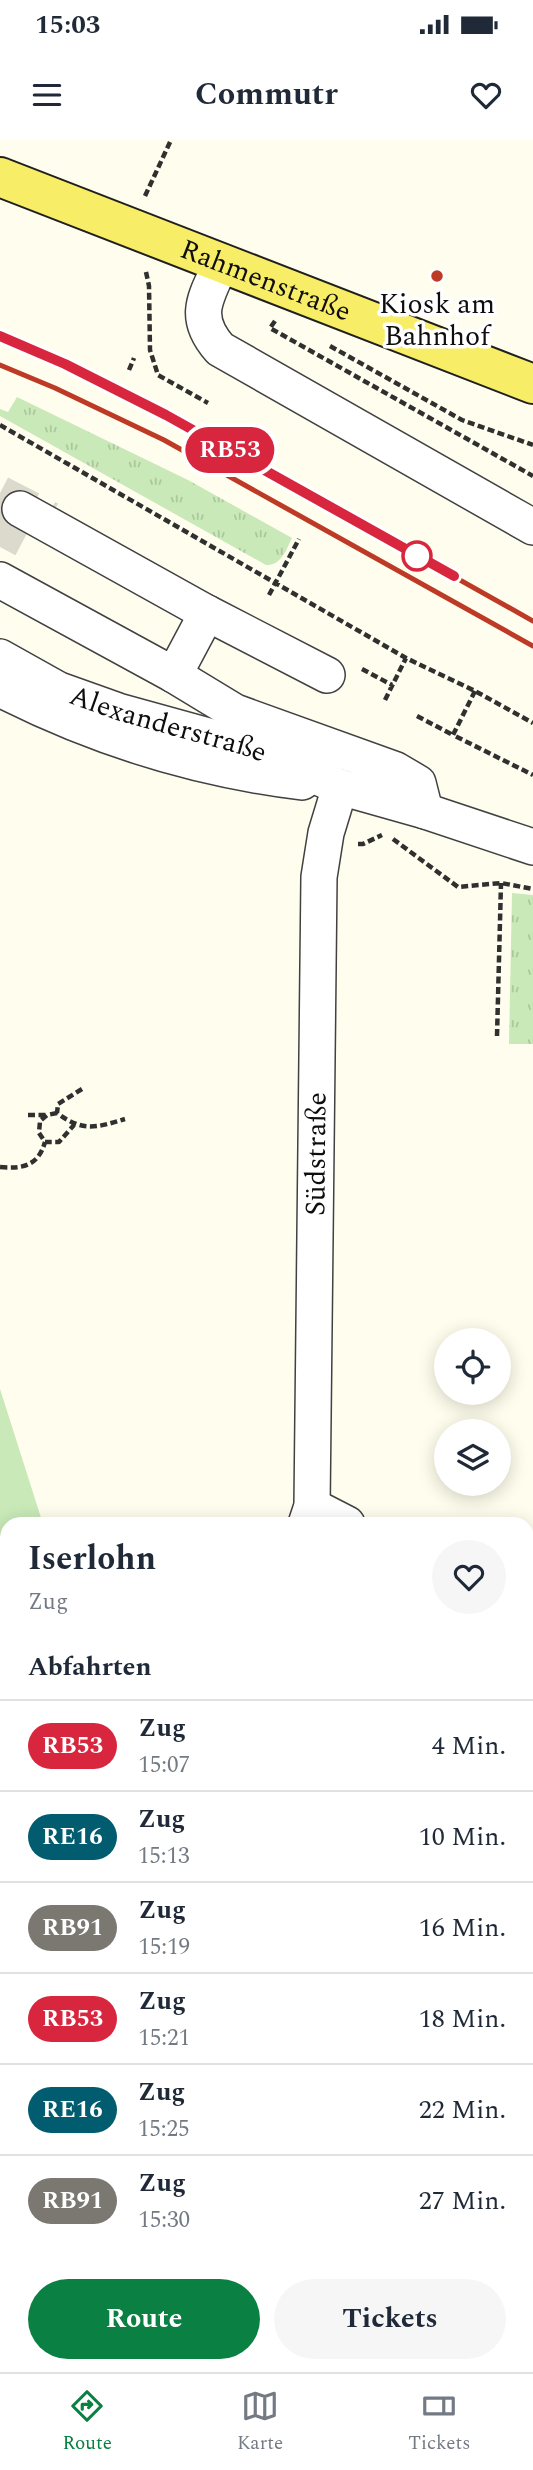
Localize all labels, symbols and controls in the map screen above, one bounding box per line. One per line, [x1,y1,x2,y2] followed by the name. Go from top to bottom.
[35,5,100,45] text: 15:03
[195,70,338,119] text: Commutr
[28,76,66,114] icon: menu
[467,76,505,114] icon: heart
[174,228,357,333] street label: Rahmenstraße
[429,268,445,284] marker: Kiosk am Bahnhof
[379,283,495,358] place label: Kiosk am Bahnhof
[181,427,279,473] line badge: RB53
[199,432,261,468] text: RB53
[402,541,432,571] unlabelled marker
[63,674,274,774] street label: Alexanderstraße
[294,1092,338,1216] street label: Südstraße
[434,1328,511,1496] map controls
[434,1328,511,1405] button: locate
[434,1419,511,1496] button: layers
[28,1534,156,1584] text: Iserlohn
[432,1540,506,1614] button: heart
[28,1585,68,1620] text: Zug
[28,1647,152,1687] text: Abfahrten
[138,1708,186,1748] text: Zug
[432,1726,506,1766] text: 4 Min.
[42,1728,103,1764] text: RB53
[138,1748,190,1783] text: 15:07
[138,1799,185,1839] text: Zug
[419,1817,506,1857] text: 10 Min.
[42,1819,103,1855] text: RE16
[138,1839,189,1874] text: 15:13
[138,1890,186,1930] text: Zug
[419,1908,506,1948] text: 16 Min.
[42,1910,103,1946] text: RB91
[138,1930,190,1965] text: 15:19
[138,1981,186,2021] text: Zug
[419,1999,506,2039] text: 18 Min.
[42,2001,103,2037] text: RB53
[138,2021,190,2056] text: 15:21
[138,2072,185,2112] text: Zug
[419,2090,506,2130] text: 22 Min.
[42,2092,103,2128] text: RE16
[138,2112,189,2147] text: 15:25
[138,2163,186,2203] text: Zug
[419,2181,506,2221] text: 27 Min.
[42,2183,103,2219] text: RB91
[138,2203,190,2238] text: 15:30
[28,2279,260,2359] button: Route
[274,2279,506,2359] button: Tickets
[63,2387,112,2458] tab: Route
[237,2387,283,2458] tab: Karte
[408,2387,470,2458] tab: Tickets

